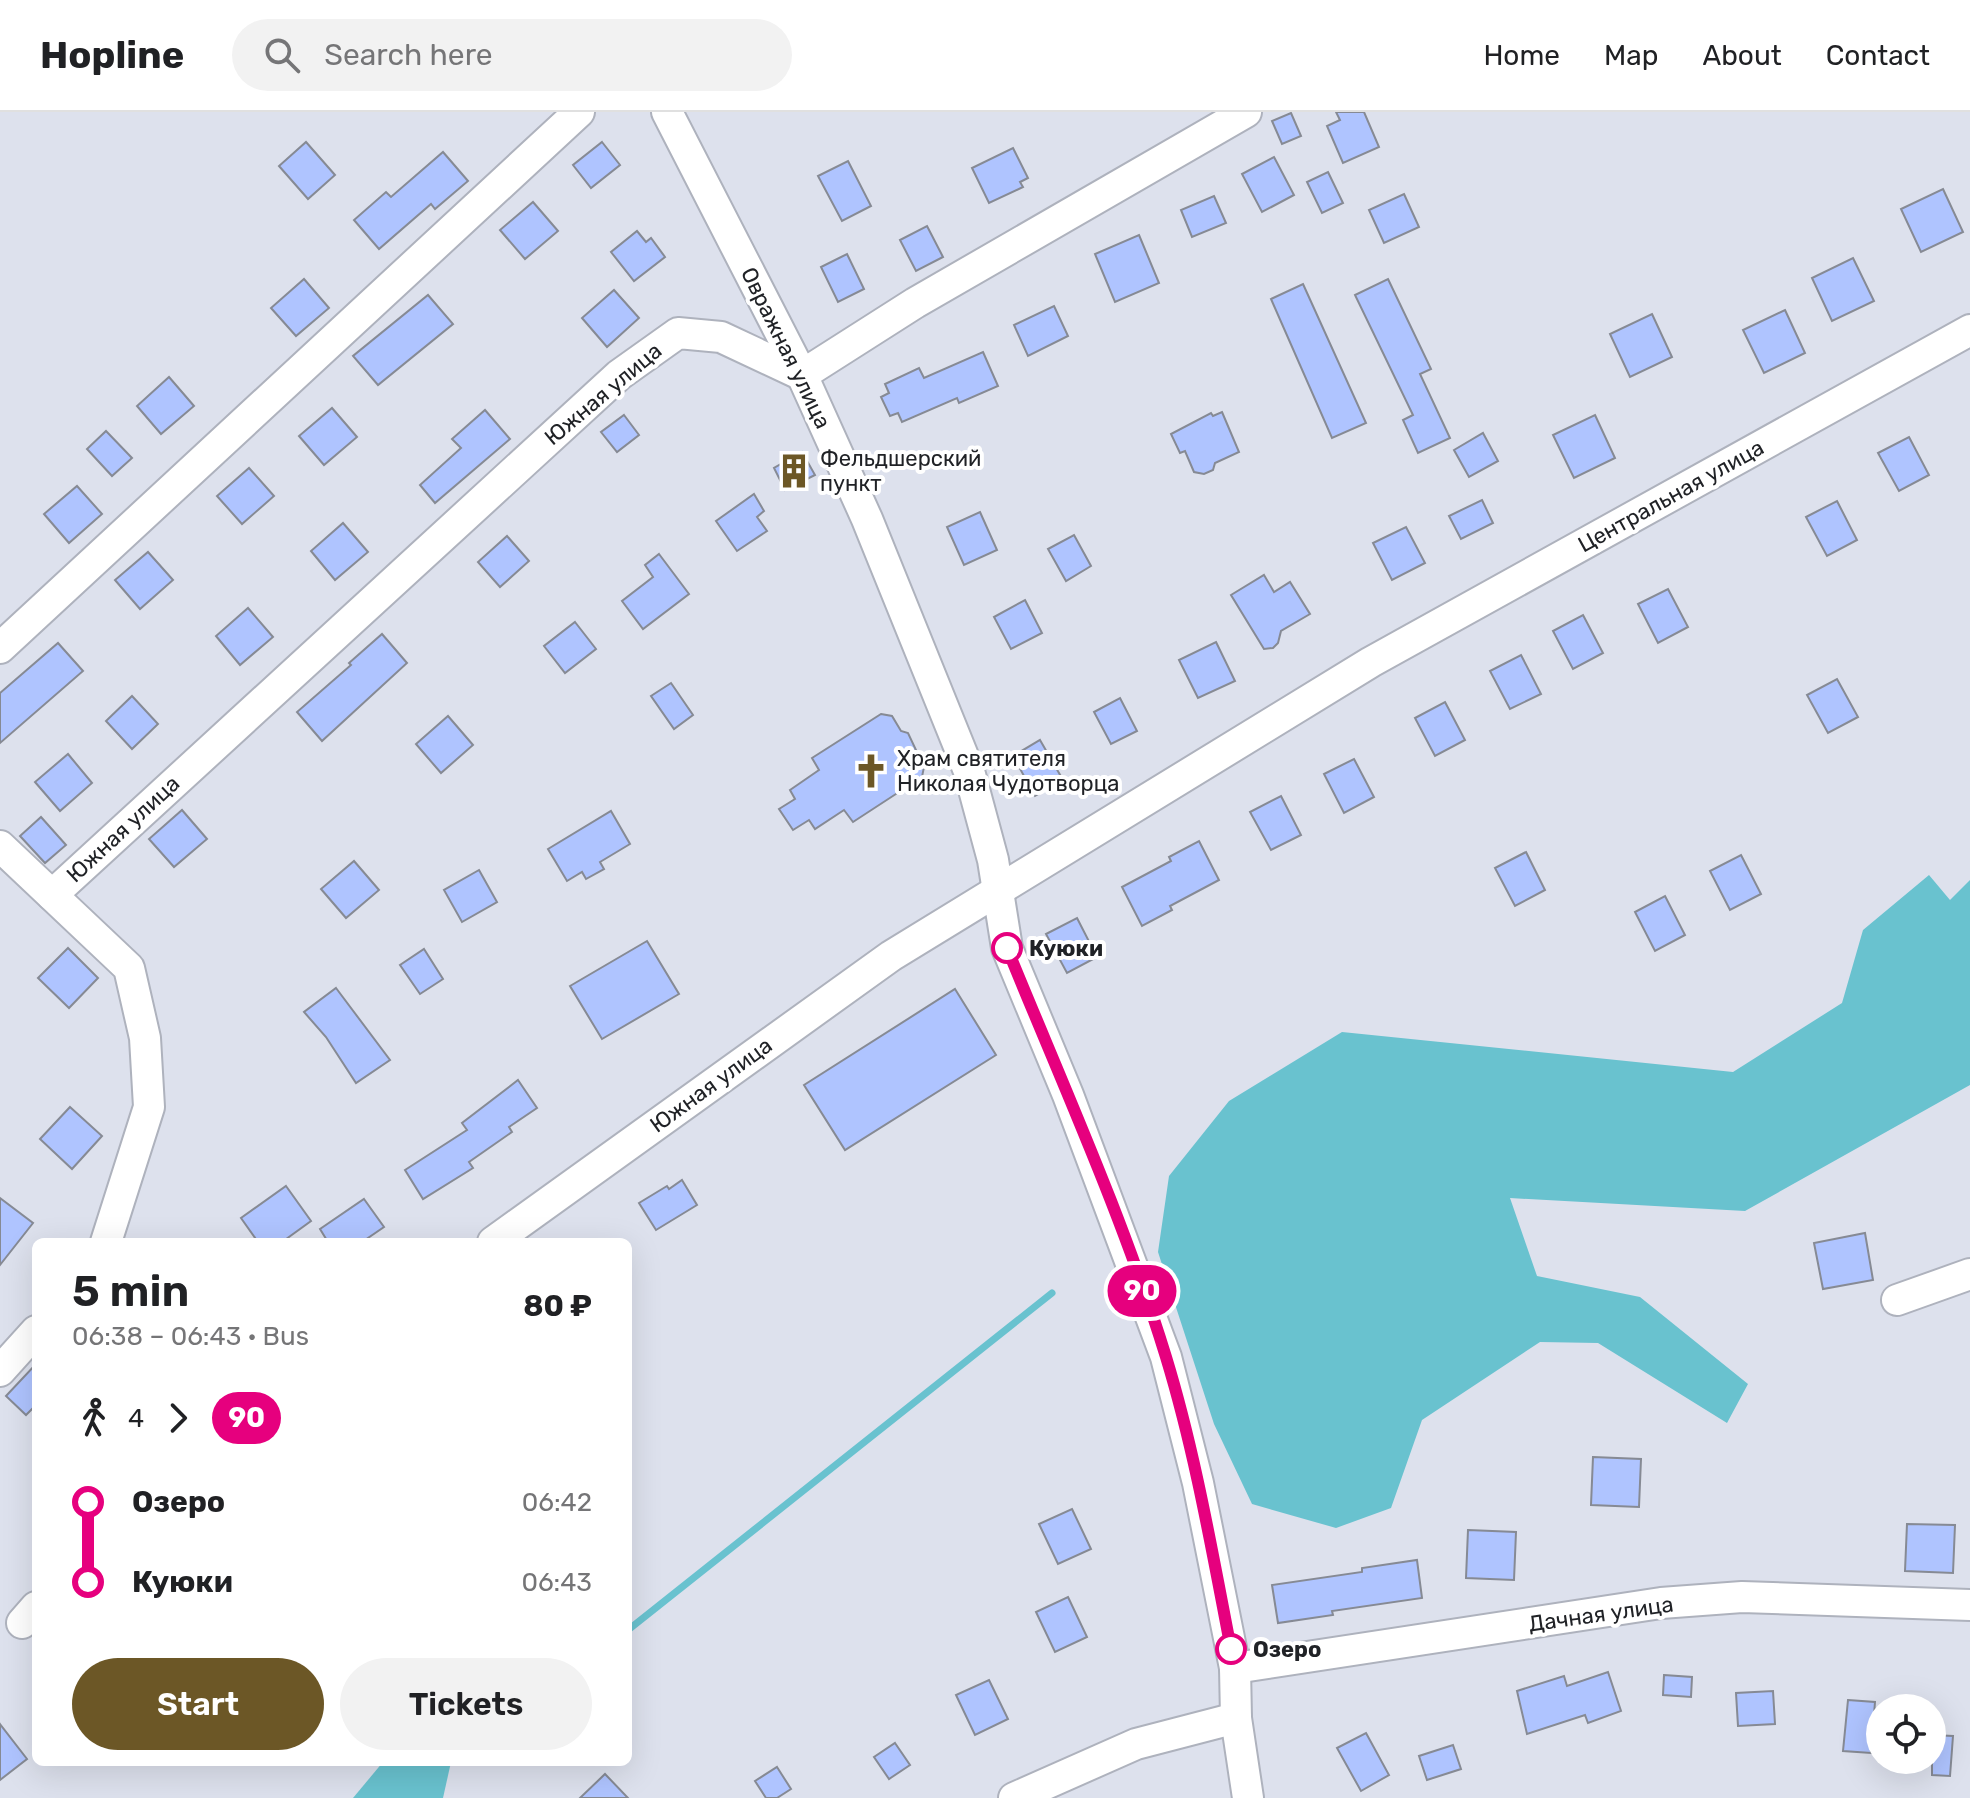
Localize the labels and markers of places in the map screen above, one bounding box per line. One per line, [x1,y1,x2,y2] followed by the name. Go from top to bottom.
[820,445,982,497] place label: Фельдшерский пункт
[775,452,813,490] building icon: Фельдшерский пункт
[897,745,1119,797] place label: Храм святителя Николая Чудотворца
[852,752,890,790] church icon: Храм святителя Николая Чудотворца
[992,933,1022,963] marker: Куюки
[1029,935,1103,962] place label: Куюки
[1216,1634,1246,1664] marker: Озеро
[1253,1636,1321,1663] place label: Озеро

